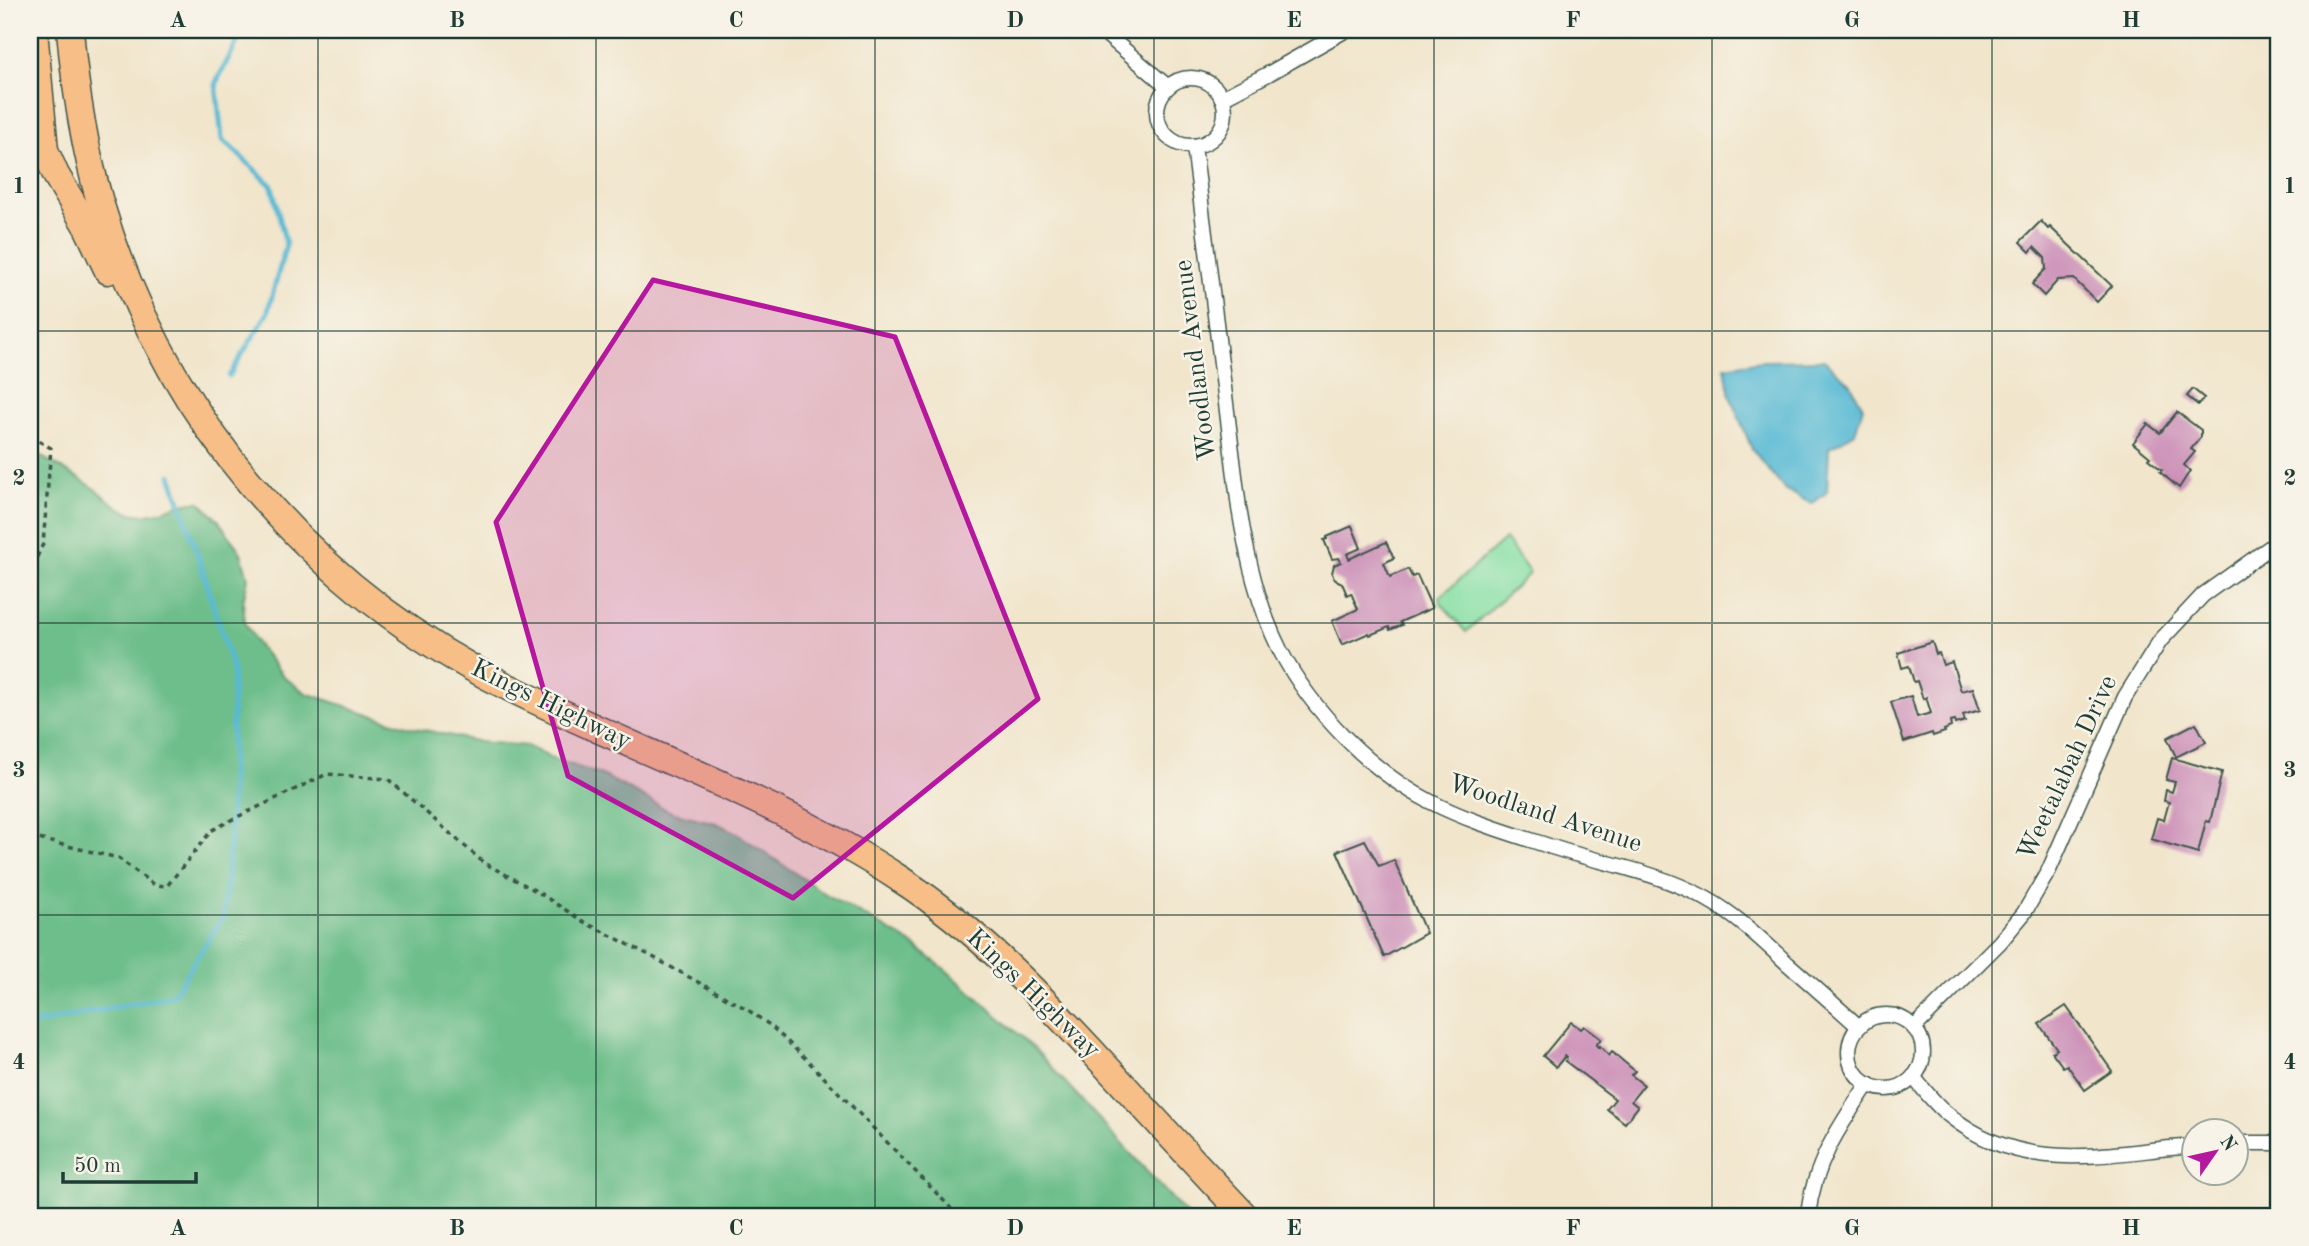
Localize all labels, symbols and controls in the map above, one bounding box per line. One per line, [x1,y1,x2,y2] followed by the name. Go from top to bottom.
[169,9,187,32] text: A
[449,9,465,32] text: B
[728,9,744,32] text: C
[1006,9,1024,32] text: D
[1286,9,1302,32] text: E
[1565,9,1581,32] text: F
[1844,9,1860,32] text: G
[2122,9,2140,32] text: H
[12,175,26,198] text: 1
[2283,175,2297,198] text: 1
[1171,258,1221,462] street label: Woodland Avenue
[12,467,26,490] text: 2
[2283,467,2297,490] text: 2
[467,655,635,755] street label: Kings Highway
[2014,671,2122,865] street label: Weetalabah Drive
[12,759,26,782] text: 3
[2283,759,2297,782] text: 3
[1445,770,1645,858] street label: Woodland Avenue
[961,924,1105,1064] street label: Kings Highway
[12,1051,26,1074] text: 4
[2283,1051,2297,1074] text: 4
[2180,1116,2250,1186] north arrow
[2215,1133,2239,1156] text: N
[63,1141,196,1185] scale bar
[74,1156,121,1177] text: 50 m
[169,1217,187,1240] text: A
[449,1217,465,1240] text: B
[728,1217,744,1240] text: C
[1006,1217,1024,1240] text: D
[1286,1217,1302,1240] text: E
[1565,1217,1581,1240] text: F
[1844,1217,1860,1240] text: G
[2122,1217,2140,1240] text: H

